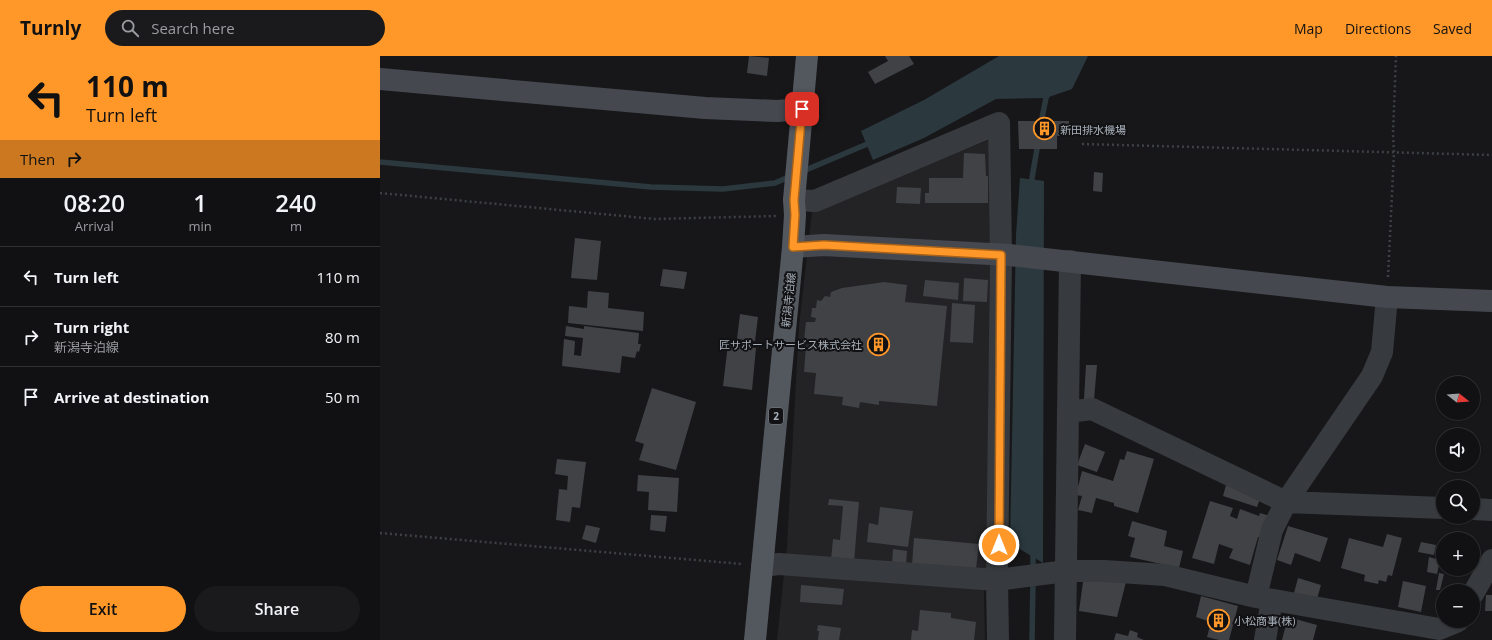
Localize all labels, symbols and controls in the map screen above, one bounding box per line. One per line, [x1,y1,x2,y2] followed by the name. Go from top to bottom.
[105,10,385,46] search box
[20,15,81,41] text: Turnly
[119,17,141,39] icon: search
[151,18,235,38] text: Search here
[1294,19,1323,38] text: Map
[1345,19,1411,38] text: Directions
[1433,19,1472,38] text: Saved
[86,67,169,105] text: 110 m
[20,72,72,124] icon: left
[785,92,819,126] pin
[791,98,813,120] icon: arrive
[86,103,157,127] text: Turn left
[1031,116,1057,142] building icon: 新田排水機場
[1060,122,1126,137] place label: 新田排水機場
[63,148,85,170] icon: right
[20,149,55,169] text: Then
[64,186,125,219] text: 08:20
[193,186,207,219] text: 1
[275,186,316,219] text: 240
[75,217,114,235] text: Arrival
[189,217,212,235] text: min
[290,217,302,235] text: m
[20,266,42,288] icon: left
[54,267,119,287] text: Turn left
[316,267,360,287] text: 110 m
[778,272,798,328] street label: 新潟寺泊線
[54,317,129,337] text: Turn right
[20,326,42,348] icon: right
[325,327,360,347] text: 80 m
[865,331,891,357] building icon: 匠サポートサービス株式会社
[719,337,862,352] place label: 匠サポートサービス株式会社
[54,338,119,356] text: 新潟寺泊線
[1436,376,1480,420] north arrow
[1436,376,1480,628] map controls
[20,386,42,408] icon: arrive
[54,387,209,407] text: Arrive at destination
[325,387,360,407] text: 50 m
[769,408,783,424] road number: 2
[1436,428,1480,472] button: sound
[1436,480,1480,524] button: search
[978,524,1020,566] position arrow
[1436,532,1480,576] button: +
[1436,584,1480,628] button: −
[20,586,186,632] button: Exit
[194,586,360,632] button: Share
[1206,607,1232,633] building icon: 小松商事(株)
[1234,613,1296,628] place label: 小松商事(株)

